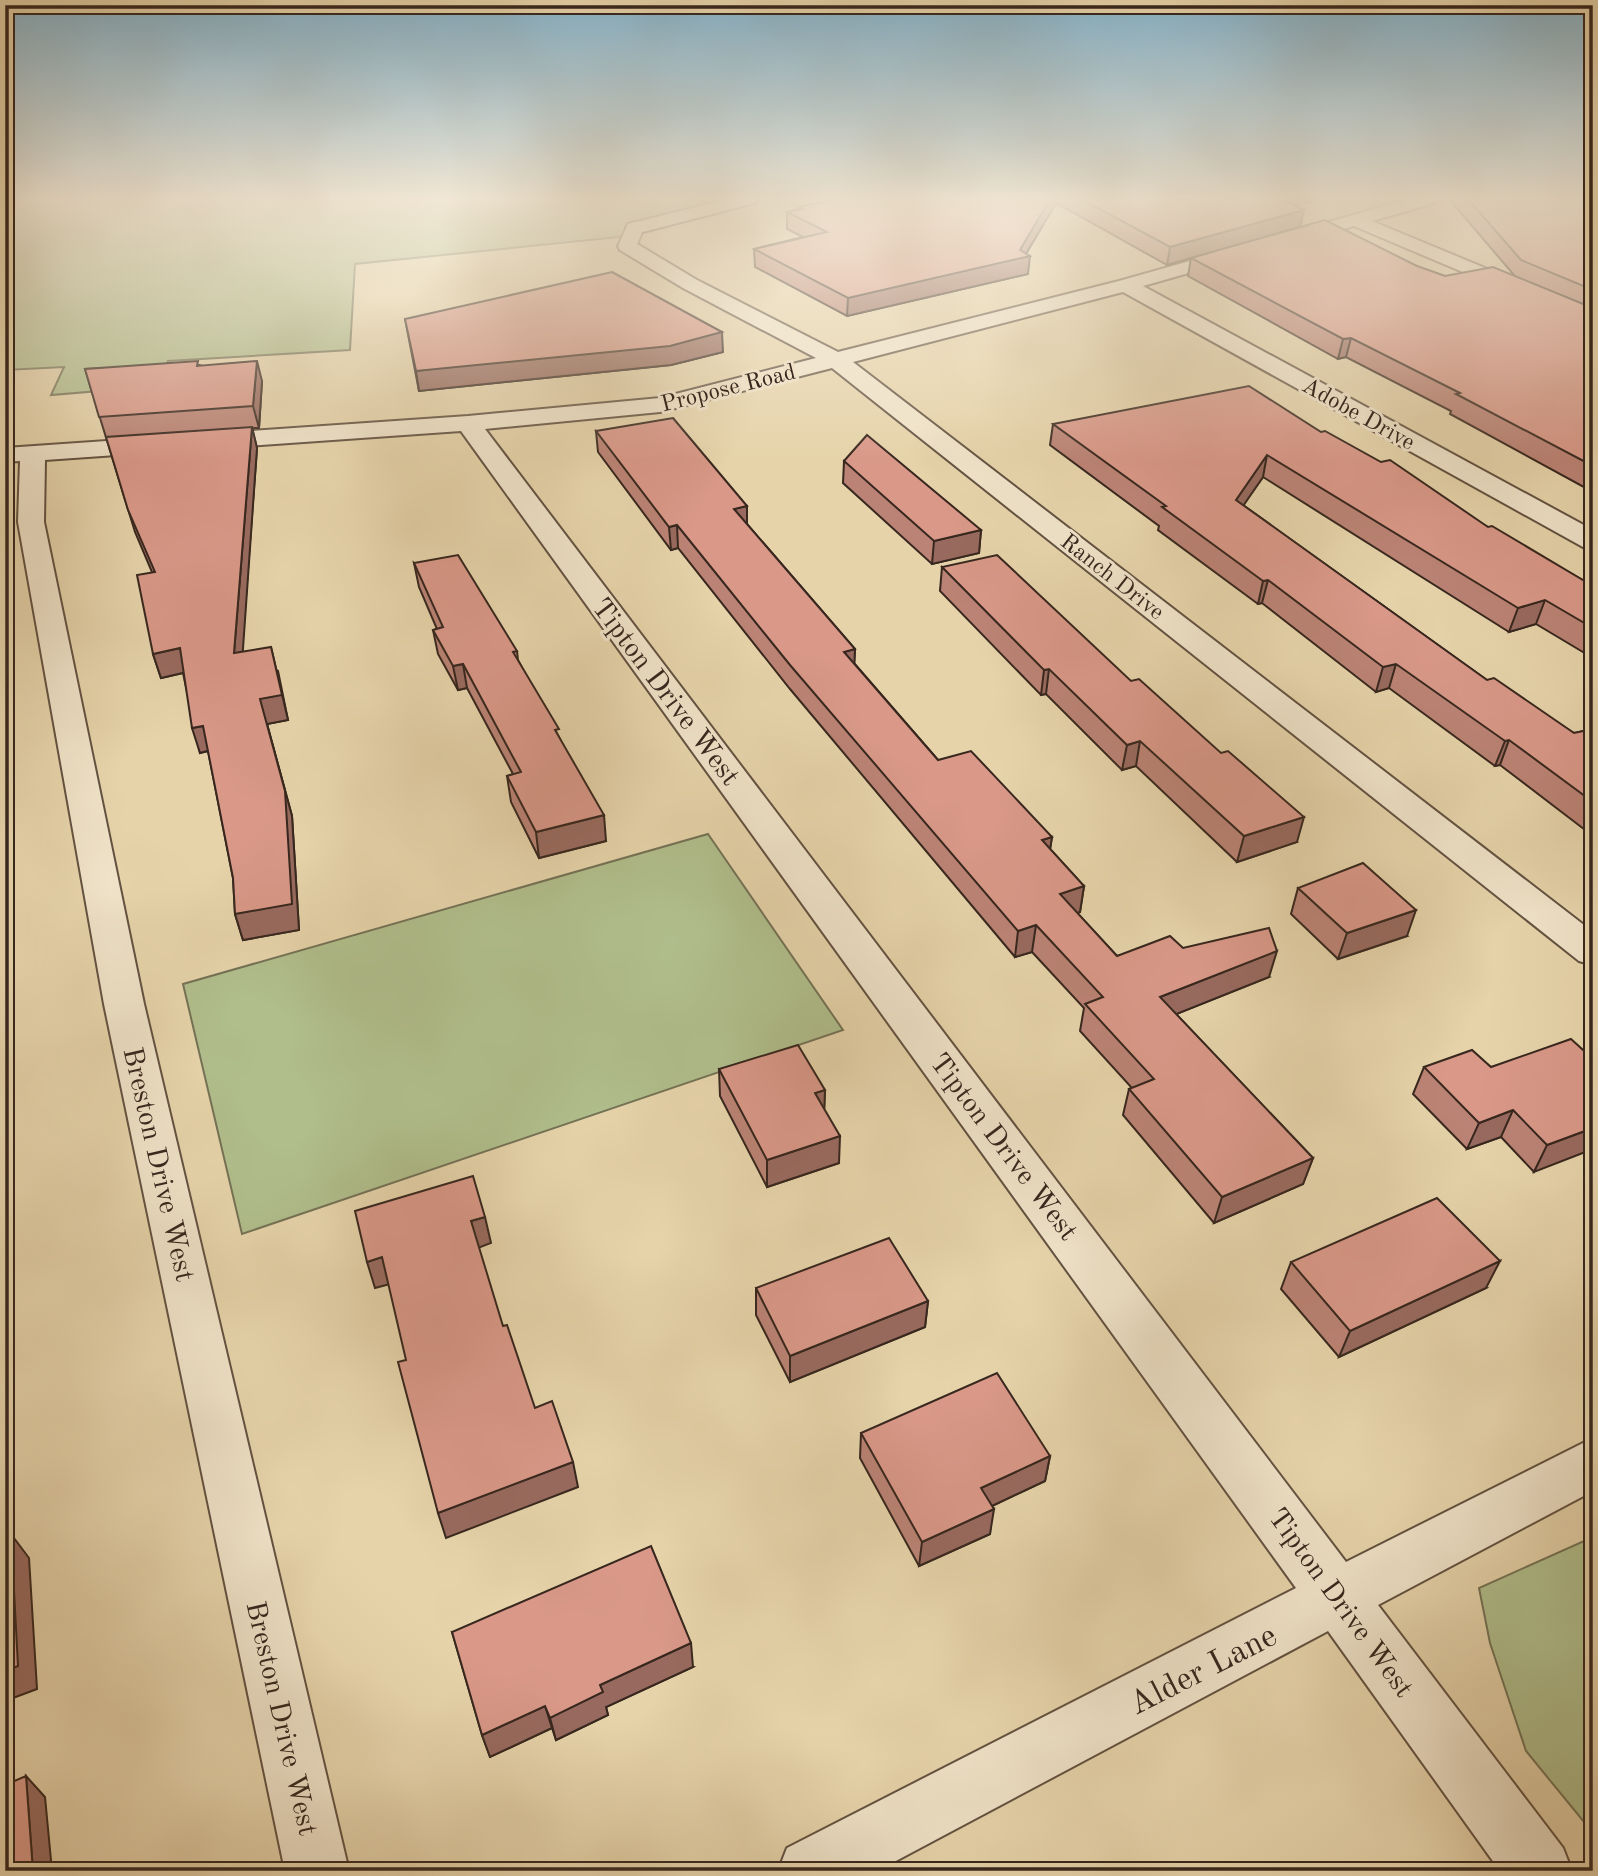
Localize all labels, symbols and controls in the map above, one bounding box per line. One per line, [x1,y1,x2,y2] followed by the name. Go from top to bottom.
[659,361,798,416] street label: Propose Road
[1298,374,1419,455] street label: Adobe Drive
[1056,530,1168,625] street label: Ranch Drive
[585,594,744,791] street label: Tipton Drive West
[116,1045,198,1285] street label: Breston Drive West
[923,1049,1082,1246] street label: Tipton Drive West
[1262,1504,1417,1703] street label: Tipton Drive West
[239,1599,321,1839] street label: Breston Drive West
[1124,1620,1283,1722] street label: Alder Lane

